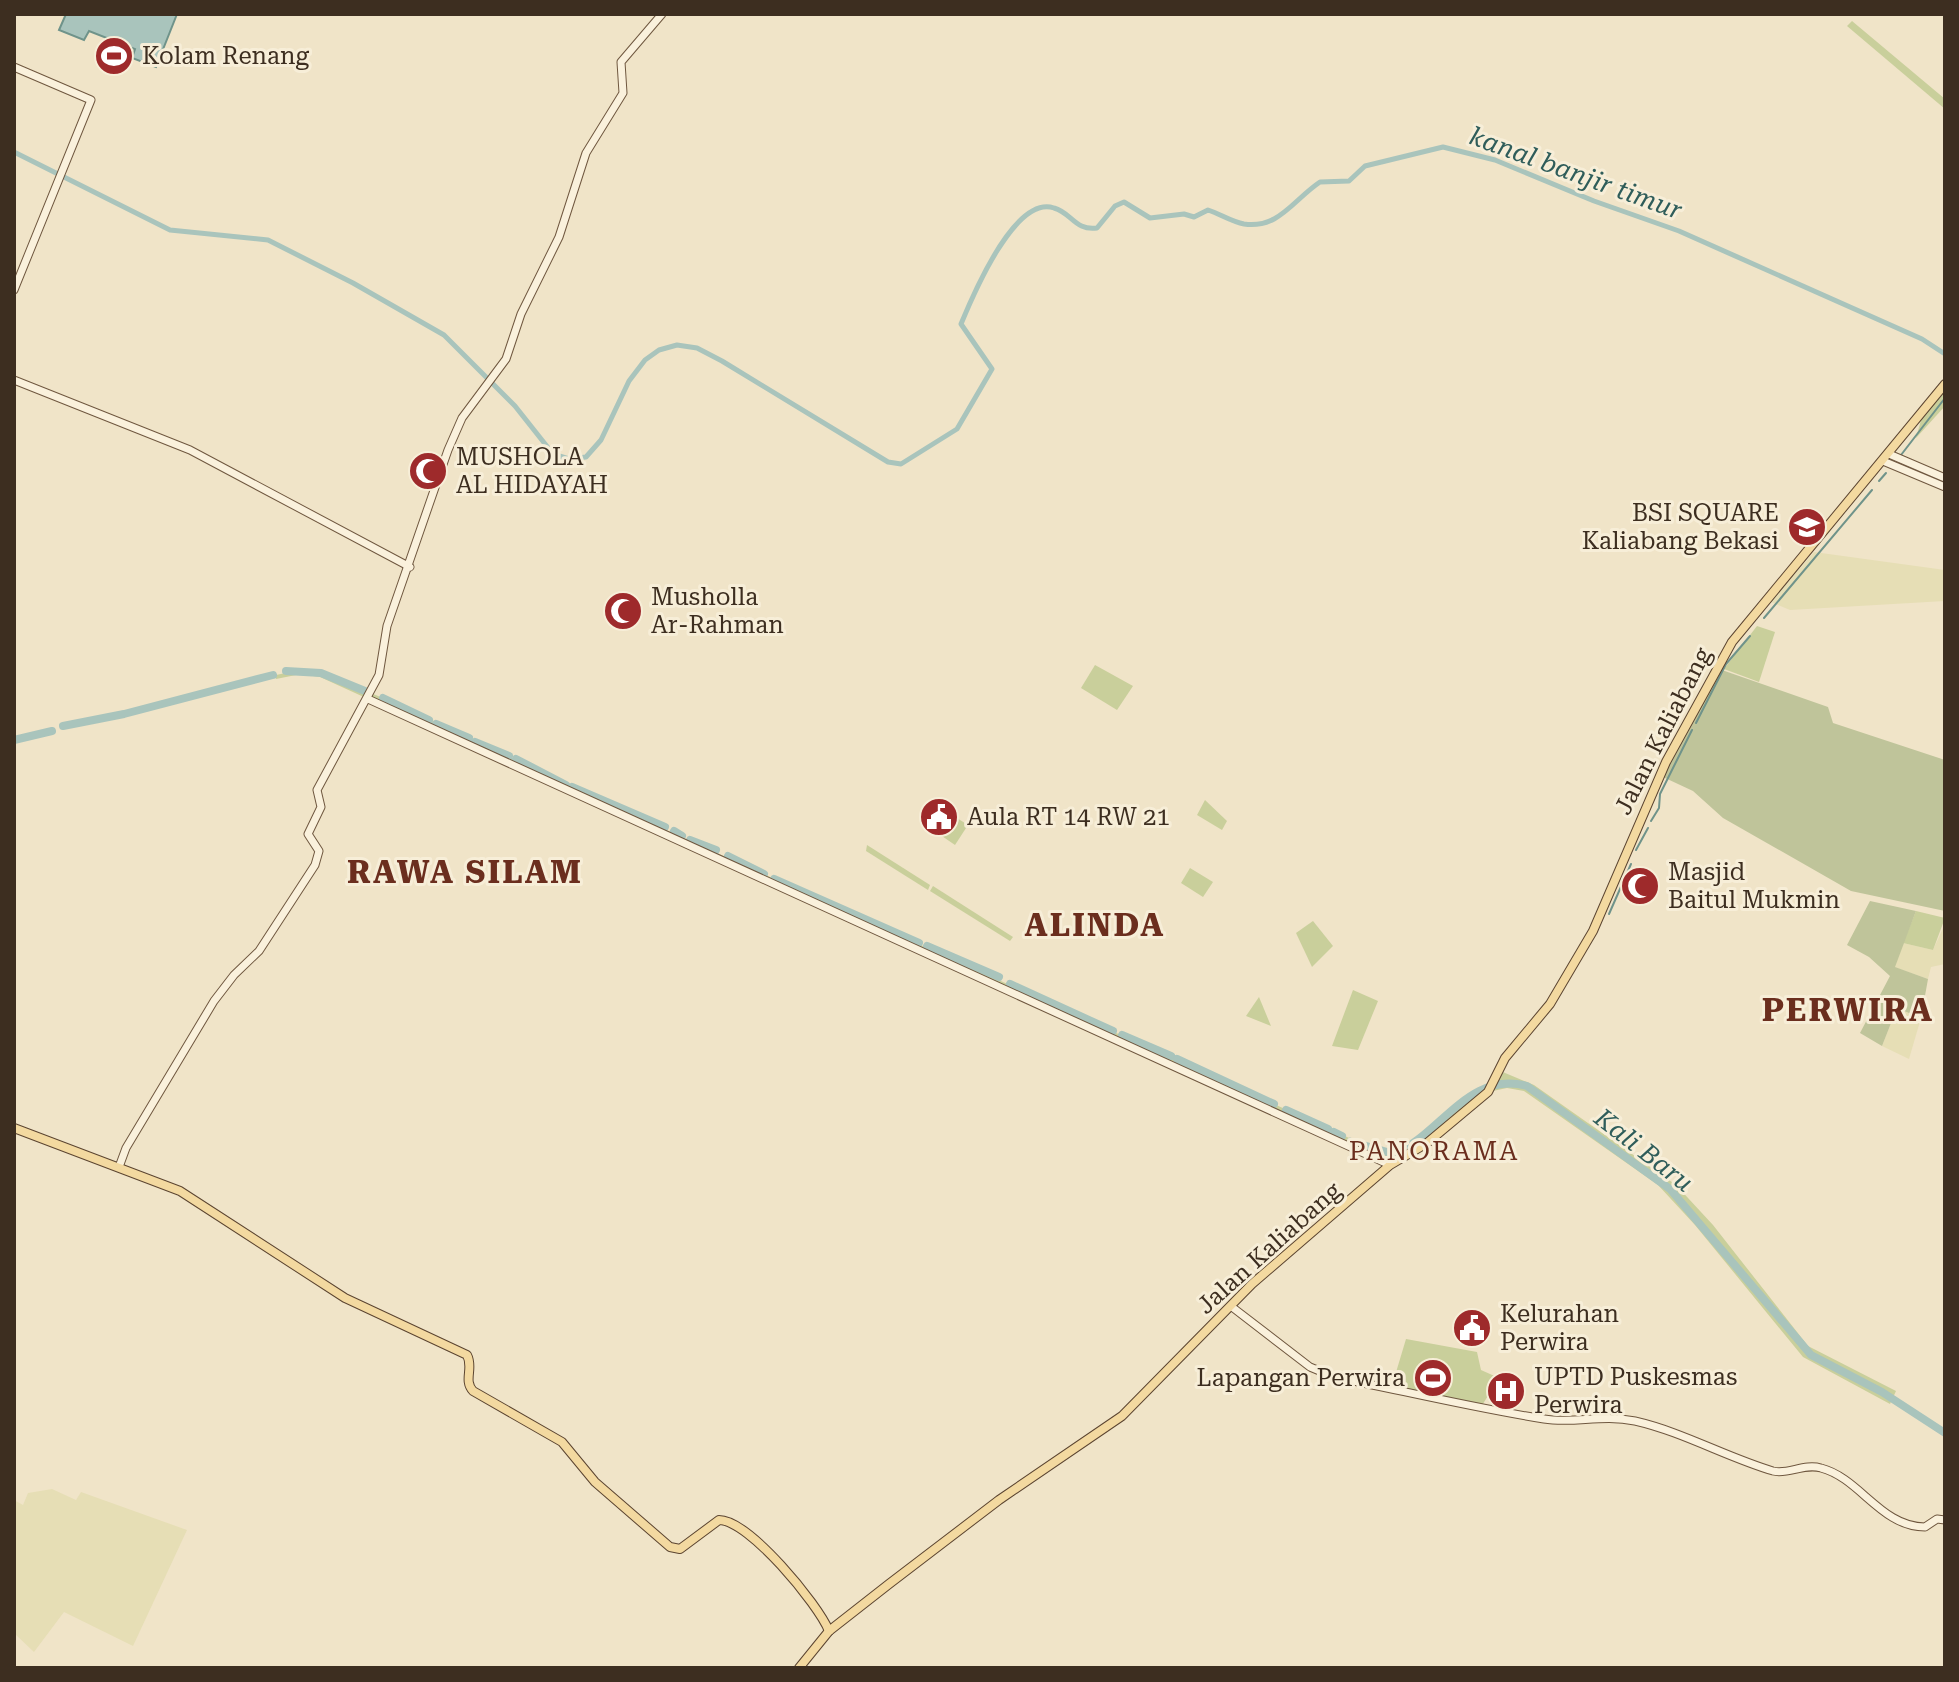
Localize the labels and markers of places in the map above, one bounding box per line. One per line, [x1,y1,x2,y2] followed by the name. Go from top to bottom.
[93,35,135,77] sports icon: Kolam Renang
[142,42,310,70] place label: Kolam Renang
[456,443,608,499] place label: MUSHOLA AL HIDAYAH
[407,450,449,492] mosque icon: MUSHOLA AL HIDAYAH
[1582,499,1779,555] place label: BSI SQUARE Kaliabang Bekasi
[1786,506,1828,548] school or university icon: BSI SQUARE Kaliabang Bekasi
[651,583,784,639] place label: Musholla Ar-Rahman
[602,590,644,632] mosque icon: Musholla Ar-Rahman
[918,796,960,838] public building icon: Aula RT 14 RW 21
[967,803,1170,831] place label: Aula RT 14 RW 21
[1668,858,1840,914] place label: Masjid Baitul Mukmin
[1619,865,1661,907] mosque icon: Masjid Baitul Mukmin
[1500,1300,1619,1356] place label: Kelurahan Perwira
[1451,1307,1493,1349] public building icon: Kelurahan Perwira
[1412,1357,1454,1399] sports icon: Lapangan Perwira
[1534,1363,1737,1419] place label: UPTD Puskesmas Perwira
[1197,1364,1405,1392] place label: Lapangan Perwira
[1485,1370,1527,1412] hospital icon: UPTD Puskesmas Perwira

